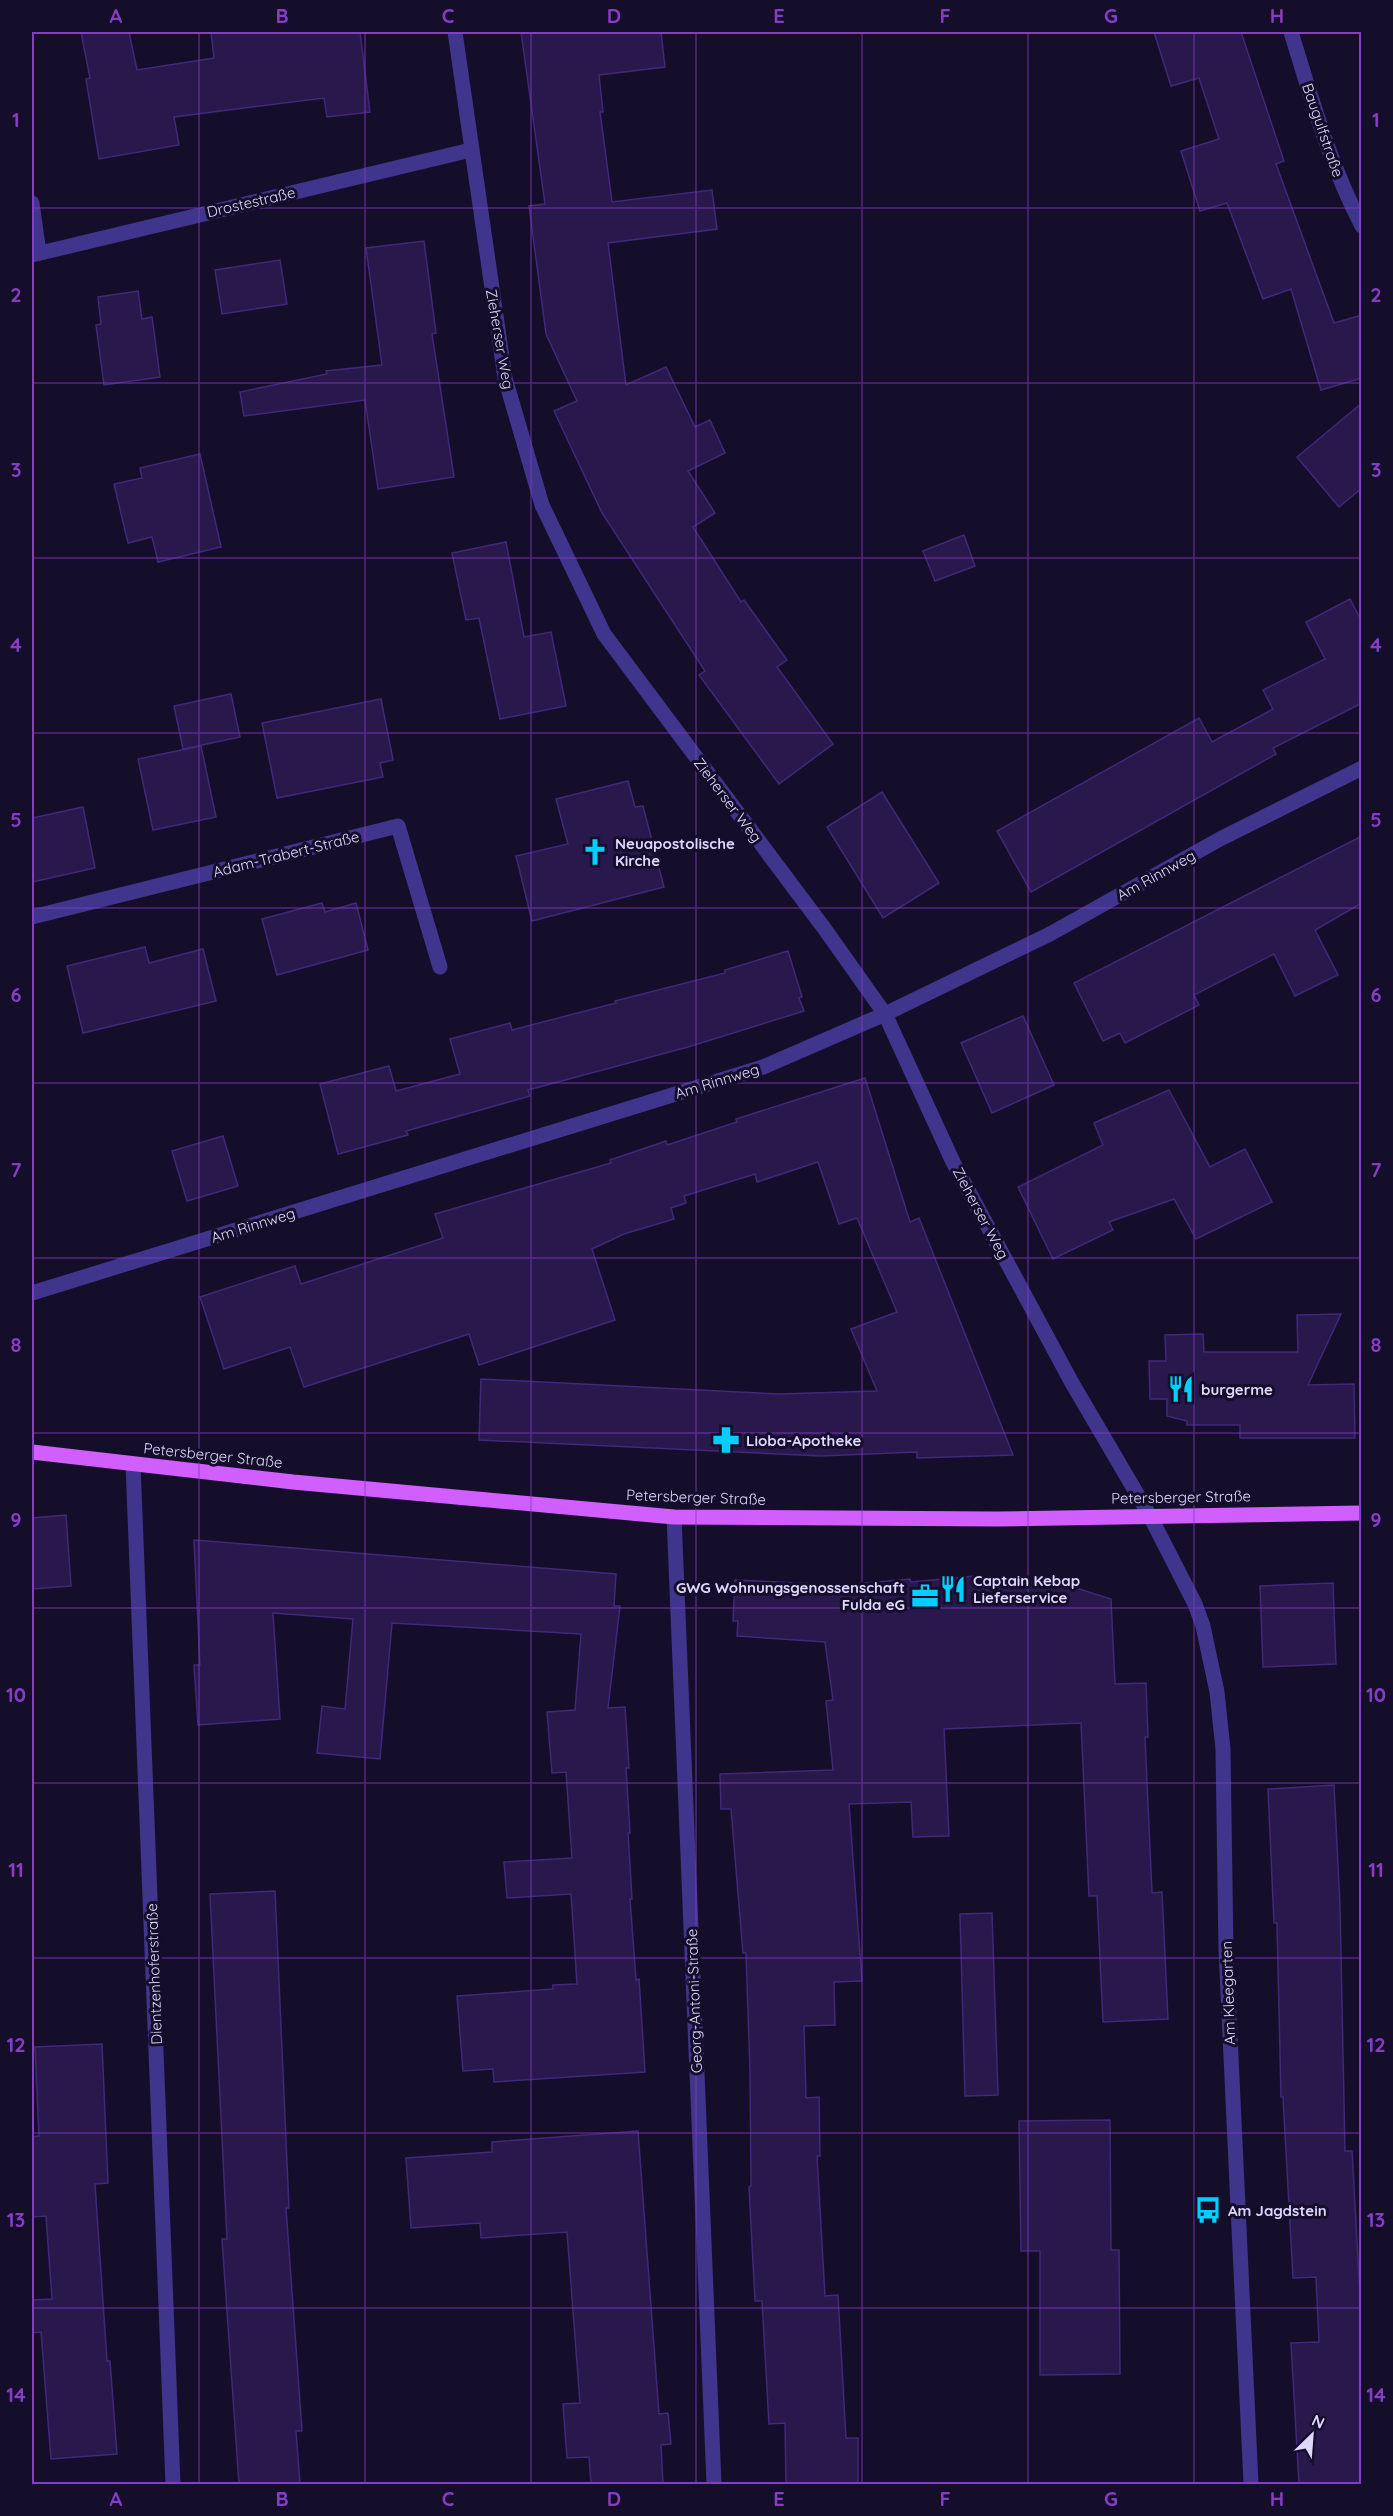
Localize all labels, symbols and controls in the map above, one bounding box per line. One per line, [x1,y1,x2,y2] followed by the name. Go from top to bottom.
[110,3,123,28] text: A
[275,3,289,28] text: B
[442,3,455,28] text: C
[607,3,621,28] text: D
[773,3,785,28] text: E
[939,3,951,28] text: F
[1104,3,1118,28] text: G
[1270,3,1284,28] text: H
[1298,81,1348,179] street label: Baugulfstraße
[12,107,20,132] text: 1
[1372,107,1380,132] text: 1
[205,183,297,221] street label: Drostestraße
[10,282,22,307] text: 2
[1370,282,1382,307] text: 2
[482,287,518,391] street label: Zieherser Weg
[11,457,21,482] text: 3
[1371,457,1381,482] text: 3
[10,632,22,657] text: 4
[1370,632,1382,657] text: 4
[690,754,766,846] street label: Zieherser Weg
[10,807,22,832] text: 5
[1370,807,1382,832] text: 5
[211,827,361,881] street label: Adam-Trabert-Straße
[615,834,735,870] place label: Neuapostolische Kirche
[580,837,610,867] church icon: Neuapostolische Kirche
[1113,846,1199,904] street label: Am Rinnweg
[10,982,22,1007] text: 6
[1370,982,1382,1007] text: 6
[673,1059,761,1103] street label: Am Rinnweg
[11,1157,22,1182] text: 7
[1371,1157,1382,1182] text: 7
[949,1164,1013,1262] street label: Zieherser Weg
[209,1203,297,1247] street label: Am Rinnweg
[11,1332,22,1357] text: 8
[1371,1332,1382,1357] text: 8
[1166,1374,1196,1404] restaurant icon: burgerme
[1201,1380,1273,1399] place label: burgerme
[711,1425,741,1455] pharmacy icon: Lioba-Apotheke
[746,1431,861,1450] place label: Lioba-Apotheke
[142,1438,284,1472] street label: Petersberger Straße
[626,1485,766,1509] street label: Petersberger Straße
[1111,1486,1251,1508] street label: Petersberger Straße
[10,1507,22,1532] text: 9
[1370,1507,1382,1532] text: 9
[973,1571,1080,1607] place label: Captain Kebap Lieferservice
[938,1574,968,1604] restaurant icon: Captain Kebap Lieferservice
[676,1578,905,1614] place label: GWG Wohnungsgenossenschaft Fulda eG
[910,1581,940,1611] office icon: GWG Wohnungsgenossenschaft Fulda eG
[6,1682,26,1707] text: 10
[1366,1682,1386,1707] text: 10
[8,1857,24,1882] text: 11
[1368,1857,1384,1882] text: 11
[142,1903,166,2045] street label: Dientzenhoferstraße
[682,1928,706,2074] street label: Georg-Antoni-Straße
[1217,1941,1239,2045] street label: Am Kleegarten
[6,2032,26,2057] text: 12
[1366,2032,1386,2057] text: 12
[1193,2195,1223,2225] bus stop icon: Am Jagdstein
[1228,2201,1327,2220] place label: Am Jagdstein
[7,2207,25,2232] text: 13
[1367,2207,1385,2232] text: 13
[6,2382,26,2407] text: 14
[1366,2382,1386,2407] text: 14
[1282,2405,1342,2465] north arrow
[1309,2410,1328,2433] text: N
[110,2486,123,2511] text: A
[275,2486,289,2511] text: B
[442,2486,455,2511] text: C
[607,2486,621,2511] text: D
[773,2486,785,2511] text: E
[939,2486,951,2511] text: F
[1104,2486,1118,2511] text: G
[1270,2486,1284,2511] text: H

